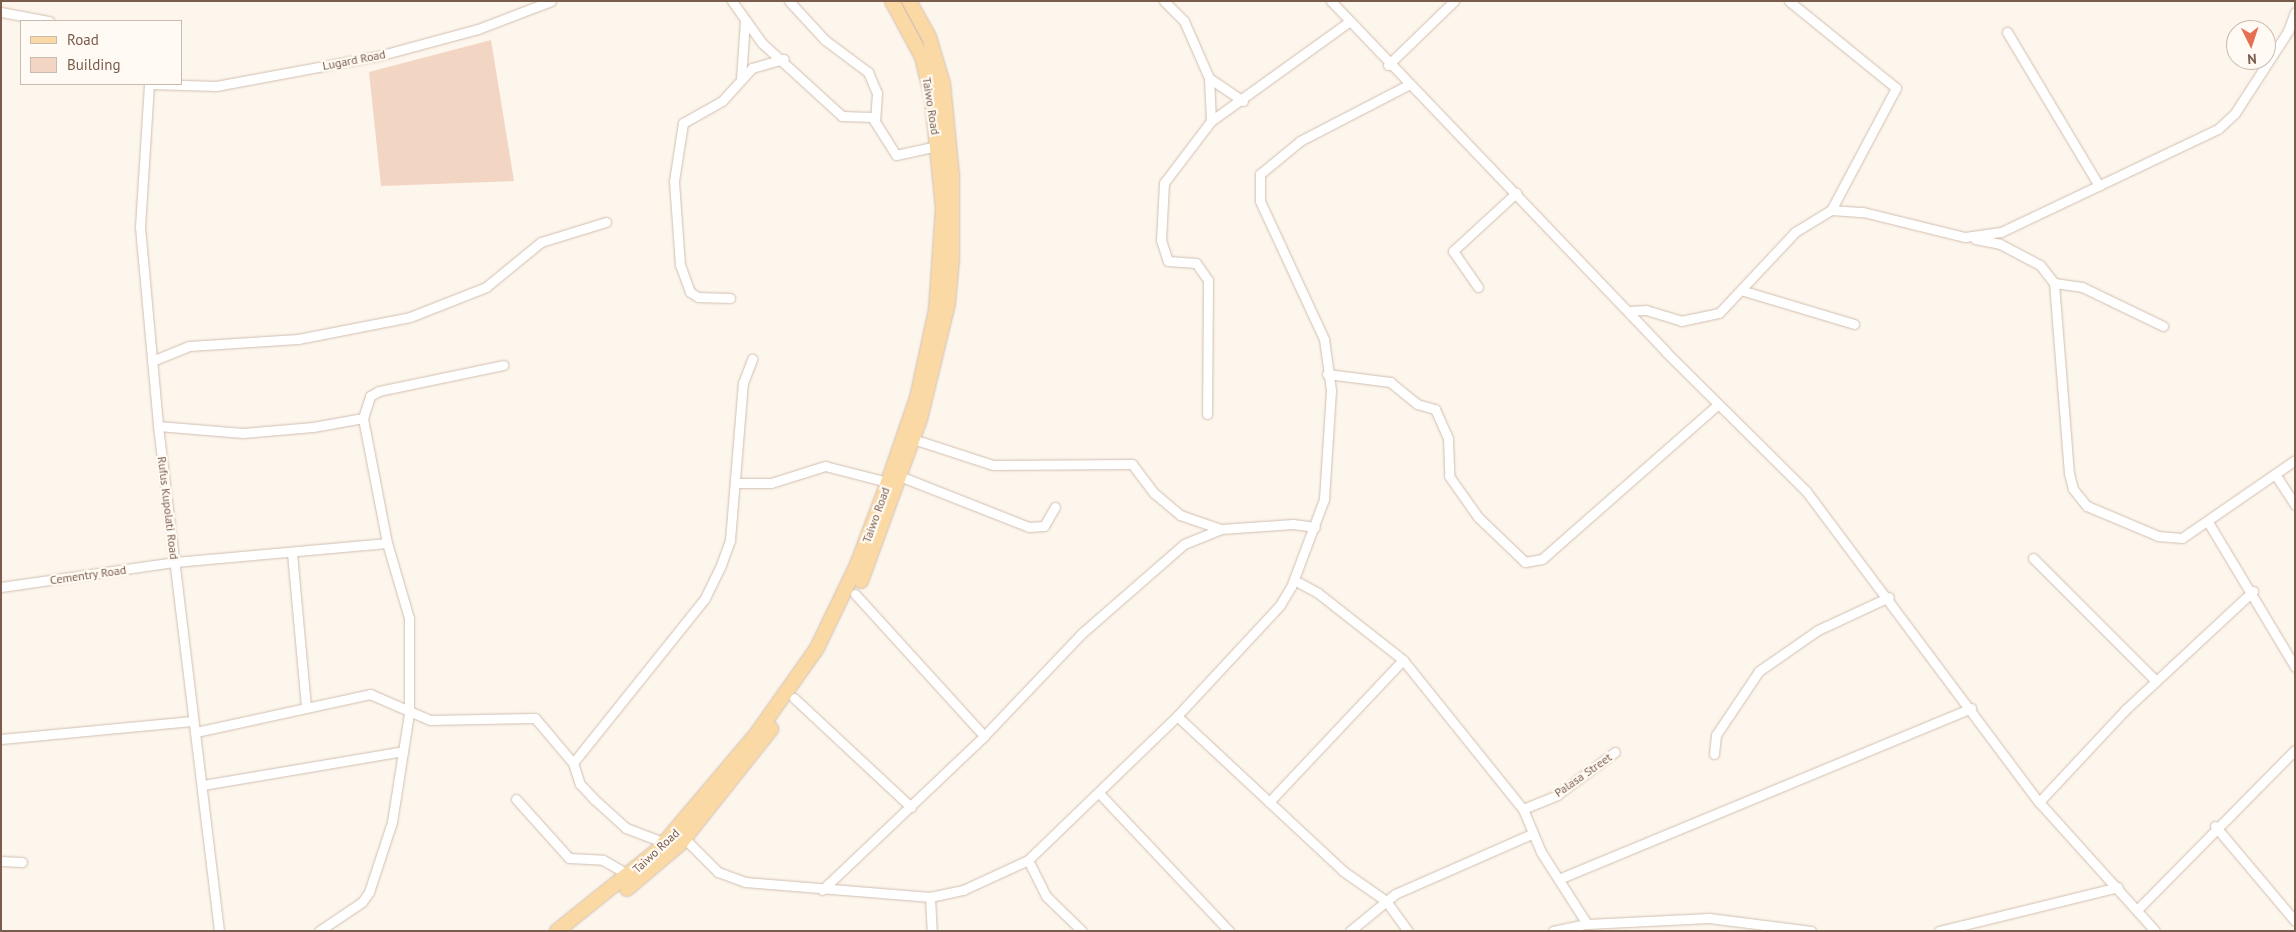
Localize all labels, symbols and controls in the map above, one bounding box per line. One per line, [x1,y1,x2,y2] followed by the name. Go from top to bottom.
[20,20,182,85] legend
[2226,20,2276,70] north arrow
[67,30,99,49] text: Road
[321,47,387,73] street label: Lugard Road
[2247,50,2257,68] text: N
[67,55,121,74] text: Building
[919,76,943,136] street label: Taiwo Road
[155,456,181,560] street label: Rufus Kupolati Road
[859,485,893,545] street label: Taiwo Road
[49,562,127,588] street label: Cementry Road
[1552,750,1614,800] street label: Palasa Street
[630,826,682,876] street label: Taiwo Road

